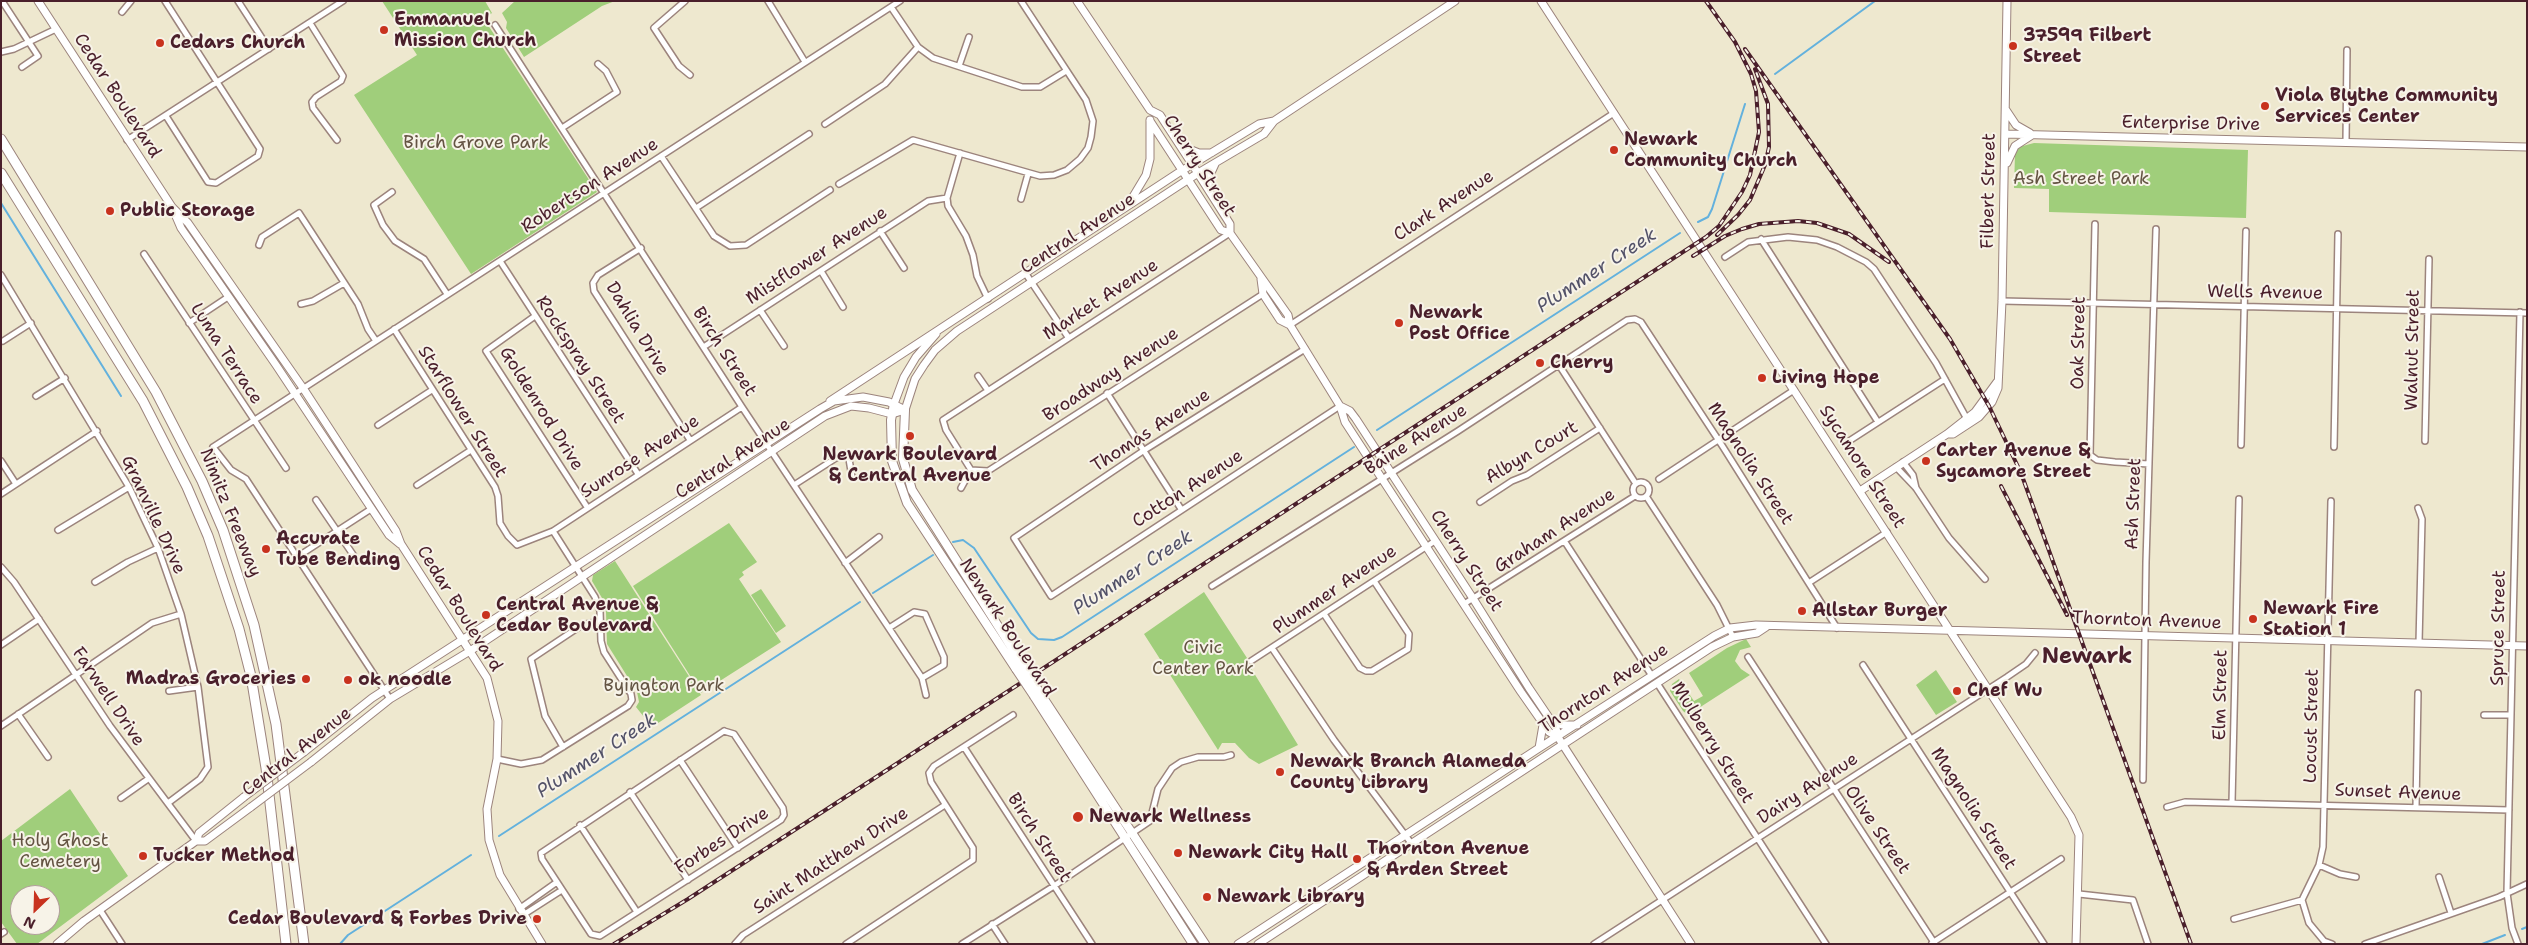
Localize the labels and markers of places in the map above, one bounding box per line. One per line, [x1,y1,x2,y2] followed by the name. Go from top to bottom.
[394,9,536,52] place label: Emmanuel Mission Church
[378,24,390,36] marker: Emmanuel Mission Church
[2023,25,2151,68] place label: 37599 Filbert Street
[170,32,305,54] place label: Cedars Church
[154,37,166,49] marker: Cedars Church
[2007,40,2019,52] marker: 37599 Filbert Street
[2275,85,2498,128] place label: Viola Blythe Community Services Center
[2259,100,2271,112] marker: Viola Blythe Community Services Center
[1624,129,1797,172] place label: Newark Community Church
[1608,144,1620,156] marker: Newark Community Church
[120,200,255,222] place label: Public Storage
[104,205,116,217] marker: Public Storage
[1409,302,1510,344] place label: Newark Post Office
[1393,317,1405,329] marker: Newark Post Office
[1550,352,1613,374] place label: Cherry
[1534,357,1546,369] marker: Cherry
[1772,367,1880,389] place label: Living Hope
[1756,372,1768,384] marker: Living Hope
[904,430,916,442] marker: Newark Boulevard & Central Avenue
[1936,440,2091,482] place label: Carter Avenue & Sycamore Street
[823,444,997,486] place label: Newark Boulevard & Central Avenue
[1920,455,1932,467] marker: Carter Avenue & Sycamore Street
[276,528,400,570] place label: Accurate Tube Bending
[260,543,272,555] marker: Accurate Tube Bending
[496,594,659,636] place label: Central Avenue & Cedar Boulevard
[2263,598,2379,640] place label: Newark Fire Station 1
[1812,600,1947,622] place label: Allstar Burger
[1796,605,1808,617] marker: Allstar Burger
[480,609,492,621] marker: Central Avenue & Cedar Boulevard
[2247,613,2259,625] marker: Newark Fire Station 1
[126,668,296,690] place label: Madras Groceries
[358,669,452,691] place label: ok noodle
[300,673,312,685] marker: Madras Groceries
[342,674,354,686] marker: ok noodle
[1967,680,2043,702] place label: Chef Wu
[1951,685,1963,697] marker: Chef Wu
[1290,751,1526,794] place label: Newark Branch Alameda County Library
[1274,766,1286,778] marker: Newark Branch Alameda County Library
[1089,806,1251,828] place label: Newark Wellness
[1071,810,1085,824] marker: Newark Wellness
[1367,838,1529,881] place label: Thornton Avenue & Arden Street
[1188,842,1348,864] place label: Newark City Hall
[153,845,295,867] place label: Tucker Method
[1172,847,1184,859] marker: Newark City Hall
[137,850,149,862] marker: Tucker Method
[1351,853,1363,865] marker: Thornton Avenue & Arden Street
[1217,886,1365,908] place label: Newark Library
[1201,891,1213,903] marker: Newark Library
[228,908,527,930] place label: Cedar Boulevard & Forbes Drive
[531,913,543,925] marker: Cedar Boulevard & Forbes Drive

